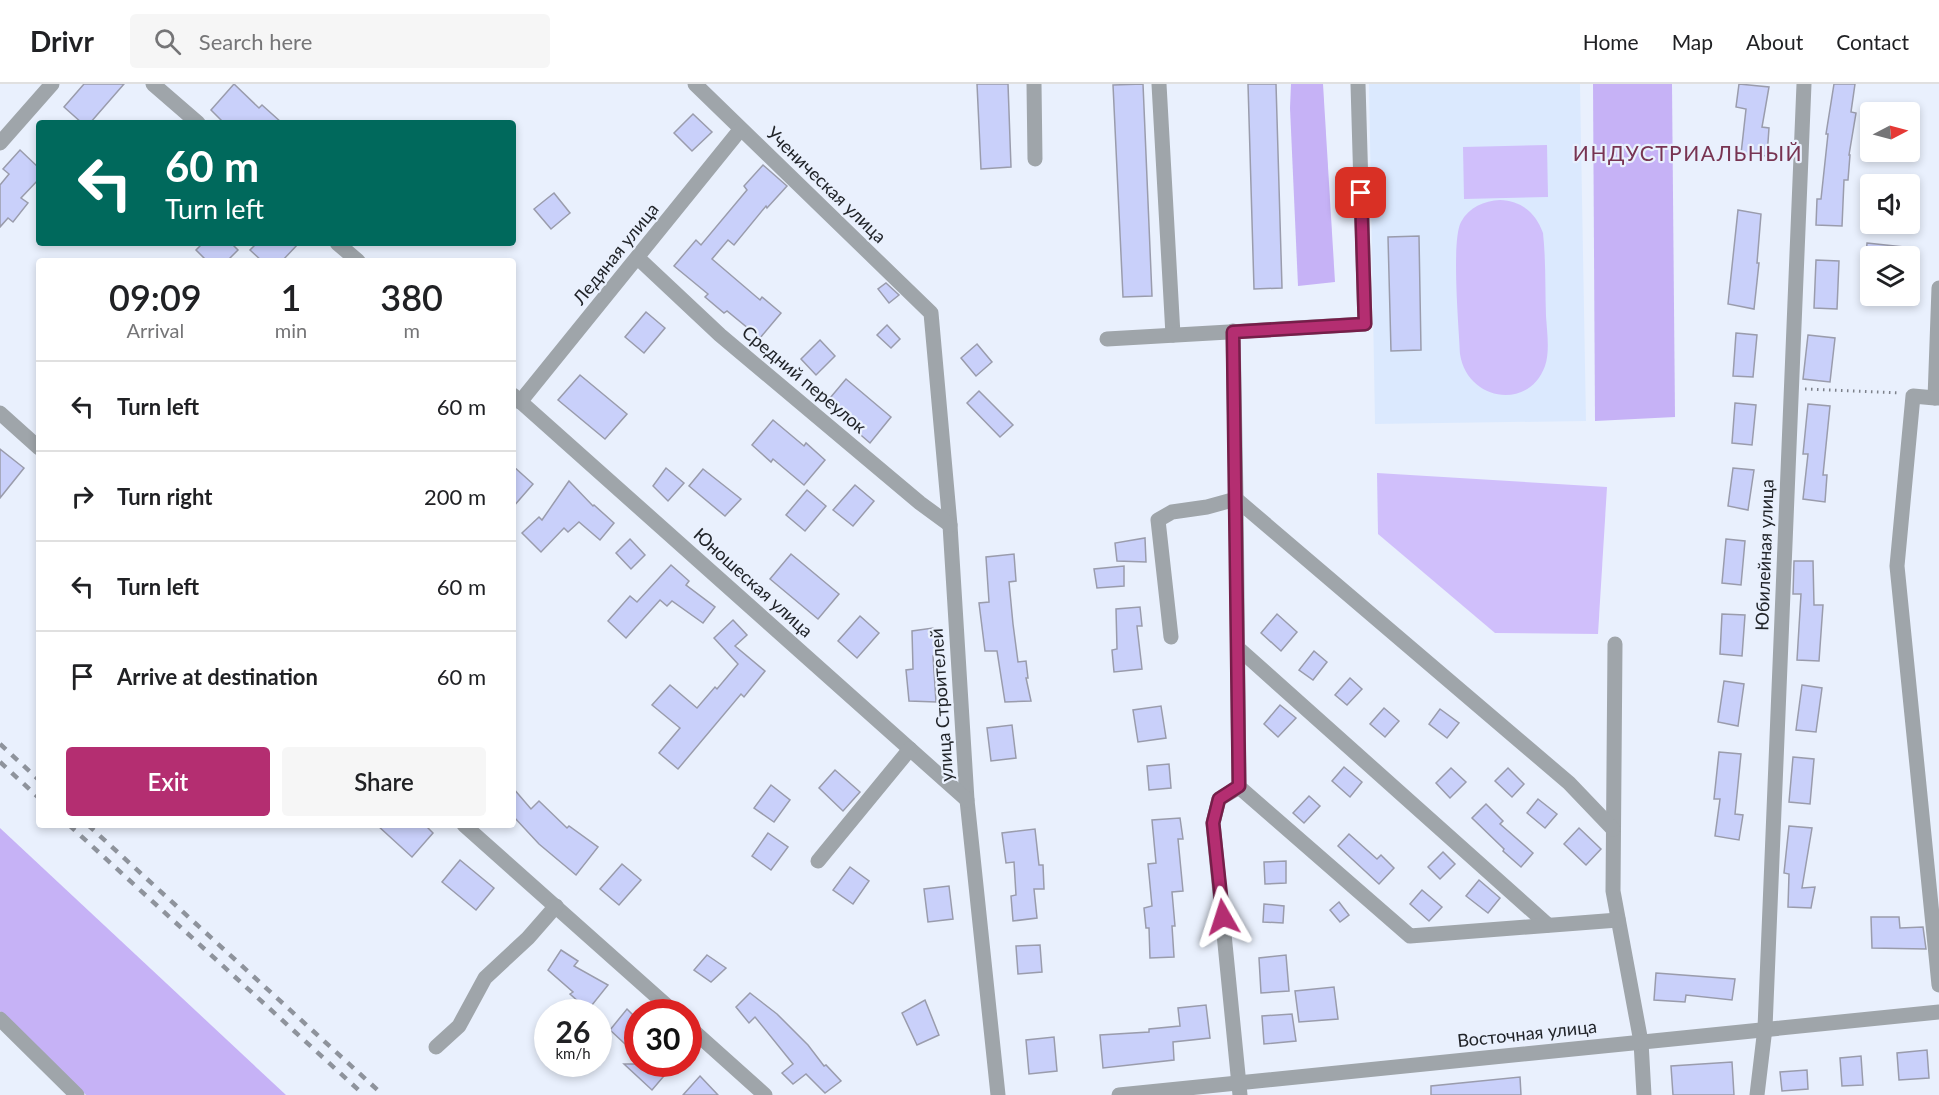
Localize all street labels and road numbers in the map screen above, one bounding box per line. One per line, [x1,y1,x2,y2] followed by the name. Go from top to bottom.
[762,122,891,247] street label: Ученическая улица
[567,198,663,309] street label: Ледяная улица
[738,321,872,438] street label: Средний переулок
[1750,479,1778,631] street label: Юбилейная улица
[690,523,818,642] street label: Юношеская улица
[925,628,957,783] street label: улица Строителей
[1456,1015,1598,1051] street label: Восточная улица

